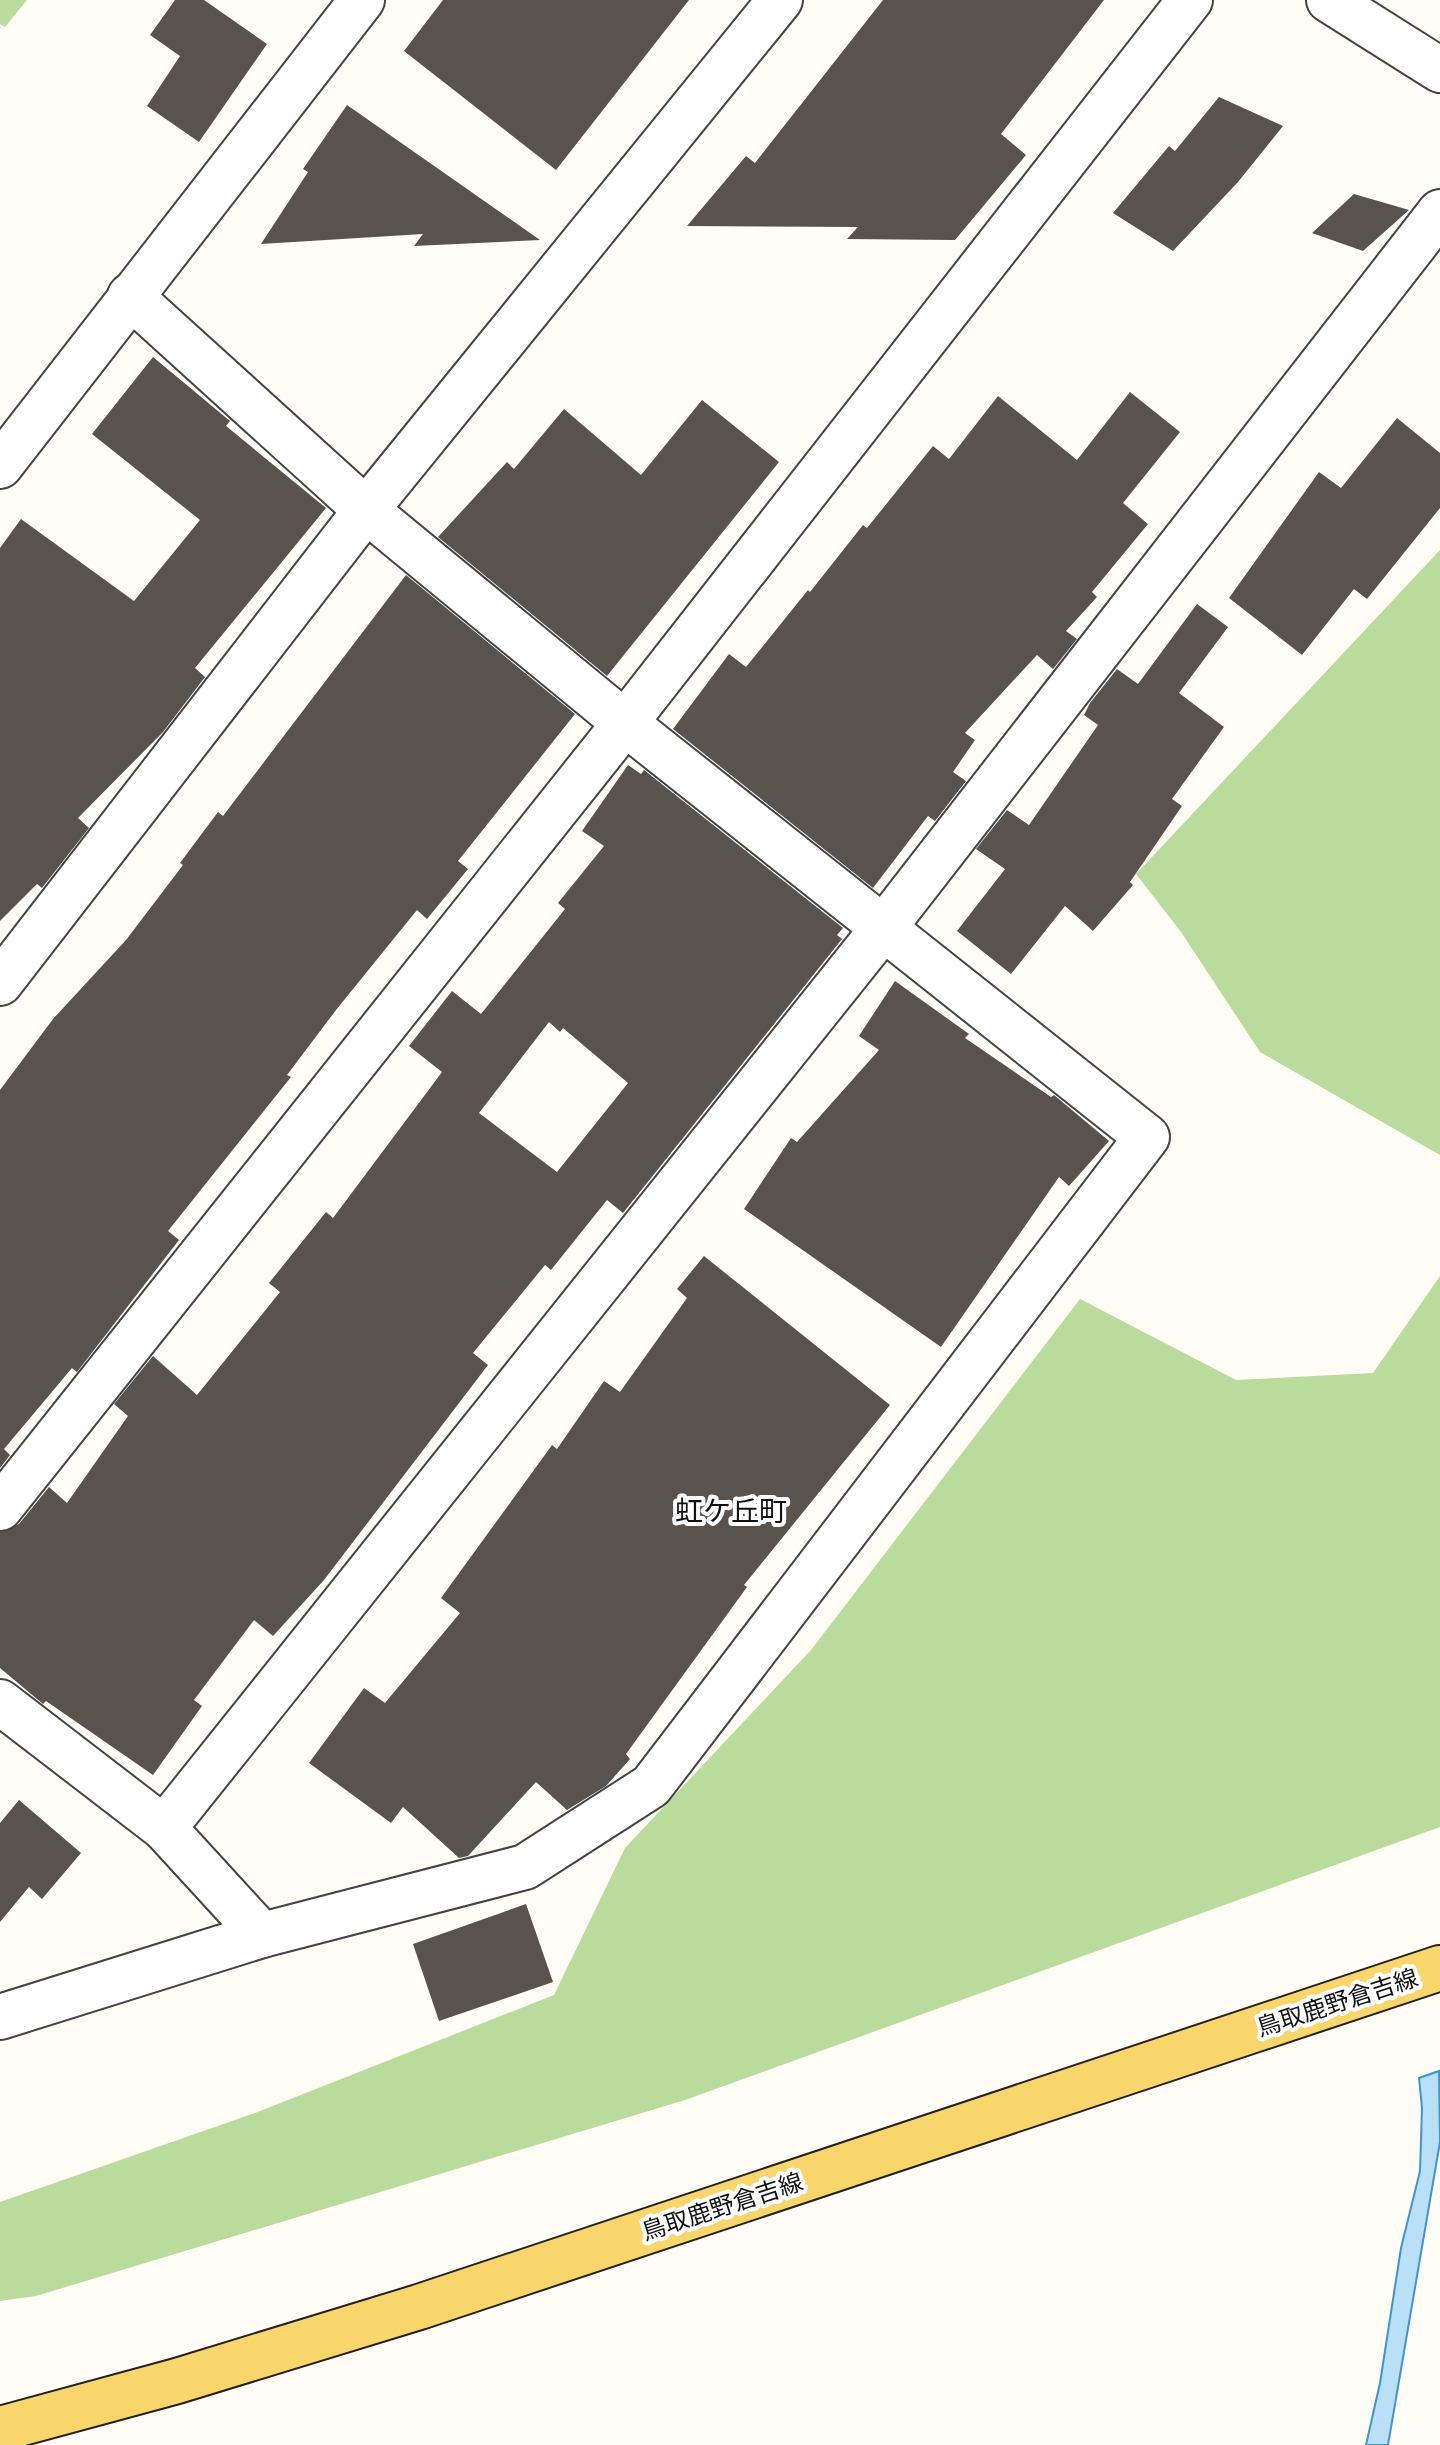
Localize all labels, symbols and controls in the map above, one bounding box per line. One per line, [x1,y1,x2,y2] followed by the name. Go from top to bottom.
[675,1492,787,1529] district label: 虹ケ丘町
[1252,1961,1422,2043] street label: 鳥取鹿野倉吉線
[637,2165,807,2247] street label: 鳥取鹿野倉吉線

